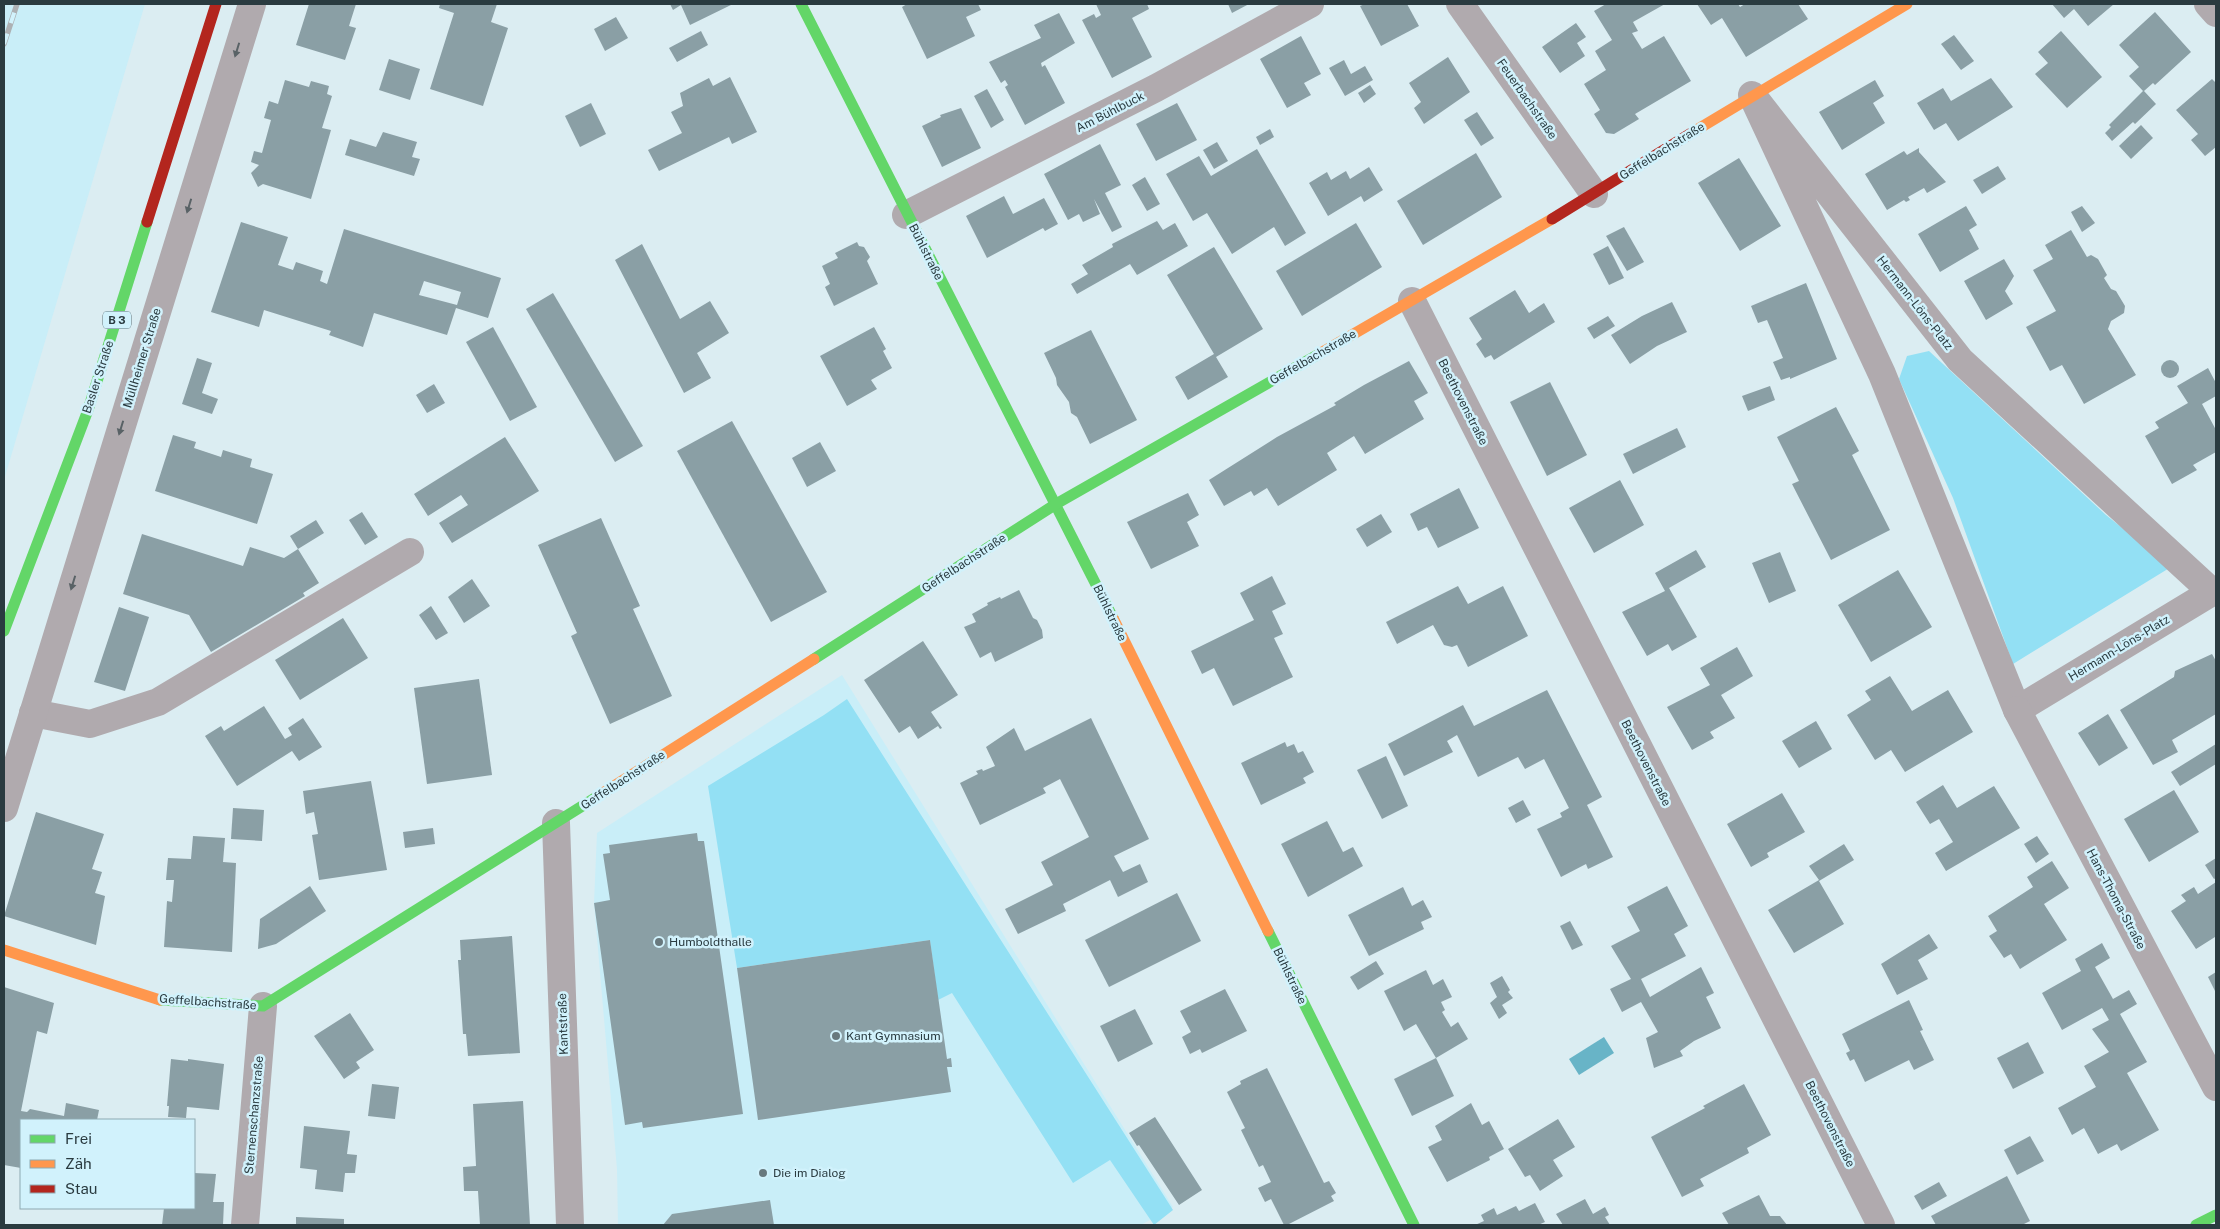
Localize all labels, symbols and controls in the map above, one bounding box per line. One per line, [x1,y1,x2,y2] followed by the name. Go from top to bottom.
[233,43,241,58] one-way arrow
[1494,56,1560,142] street label: Feuerbachstraße
[1074,89,1147,135] street label: Am Bühlbuck
[1617,119,1707,183] street label: Geffelbachstraße
[185,198,193,213] one-way arrow
[906,222,946,283] street label: Bühlstraße
[1874,253,1956,353] street label: Hermann-Löns-Platz
[120,306,164,410] street label: Müllheimer Straße
[103,312,131,328] road number: B 3
[1267,326,1359,387] street label: Geffelbachstraße
[80,339,116,415] street label: Basler Straße
[1435,357,1491,448] street label: Beethovenstraße
[116,420,124,435] one-way arrow
[919,530,1009,595] street label: Geffelbachstraße
[68,576,76,591] one-way arrow
[1090,582,1130,644] street label: Bühlstraße
[2066,612,2172,684] street label: Hermann-Löns-Platz
[1618,718,1674,809] street label: Beethovenstraße
[578,747,668,812] street label: Geffelbachstraße
[2084,846,2148,952] street label: Hans-Thoma-Straße
[669,935,752,949] place label: Humboldthalle
[653,936,665,948] marker: Humboldthalle
[1270,945,1310,1007] street label: Bühlstraße
[159,992,257,1012] street label: Geffelbachstraße
[555,993,571,1055] street label: Kantstraße
[846,1029,941,1043] place label: Kant Gymnasium
[830,1030,842,1042] marker: Kant Gymnasium
[242,1055,266,1175] street label: Sternenschanzstraße
[1802,1079,1858,1170] street label: Beethovenstraße
[20,1119,195,1209] legend
[65,1130,92,1147] text: Frei
[65,1155,92,1172] text: Zäh
[773,1166,846,1180] place label: Die im Dialog
[757,1167,769,1179] marker: Die im Dialog
[65,1180,98,1197] text: Stau

